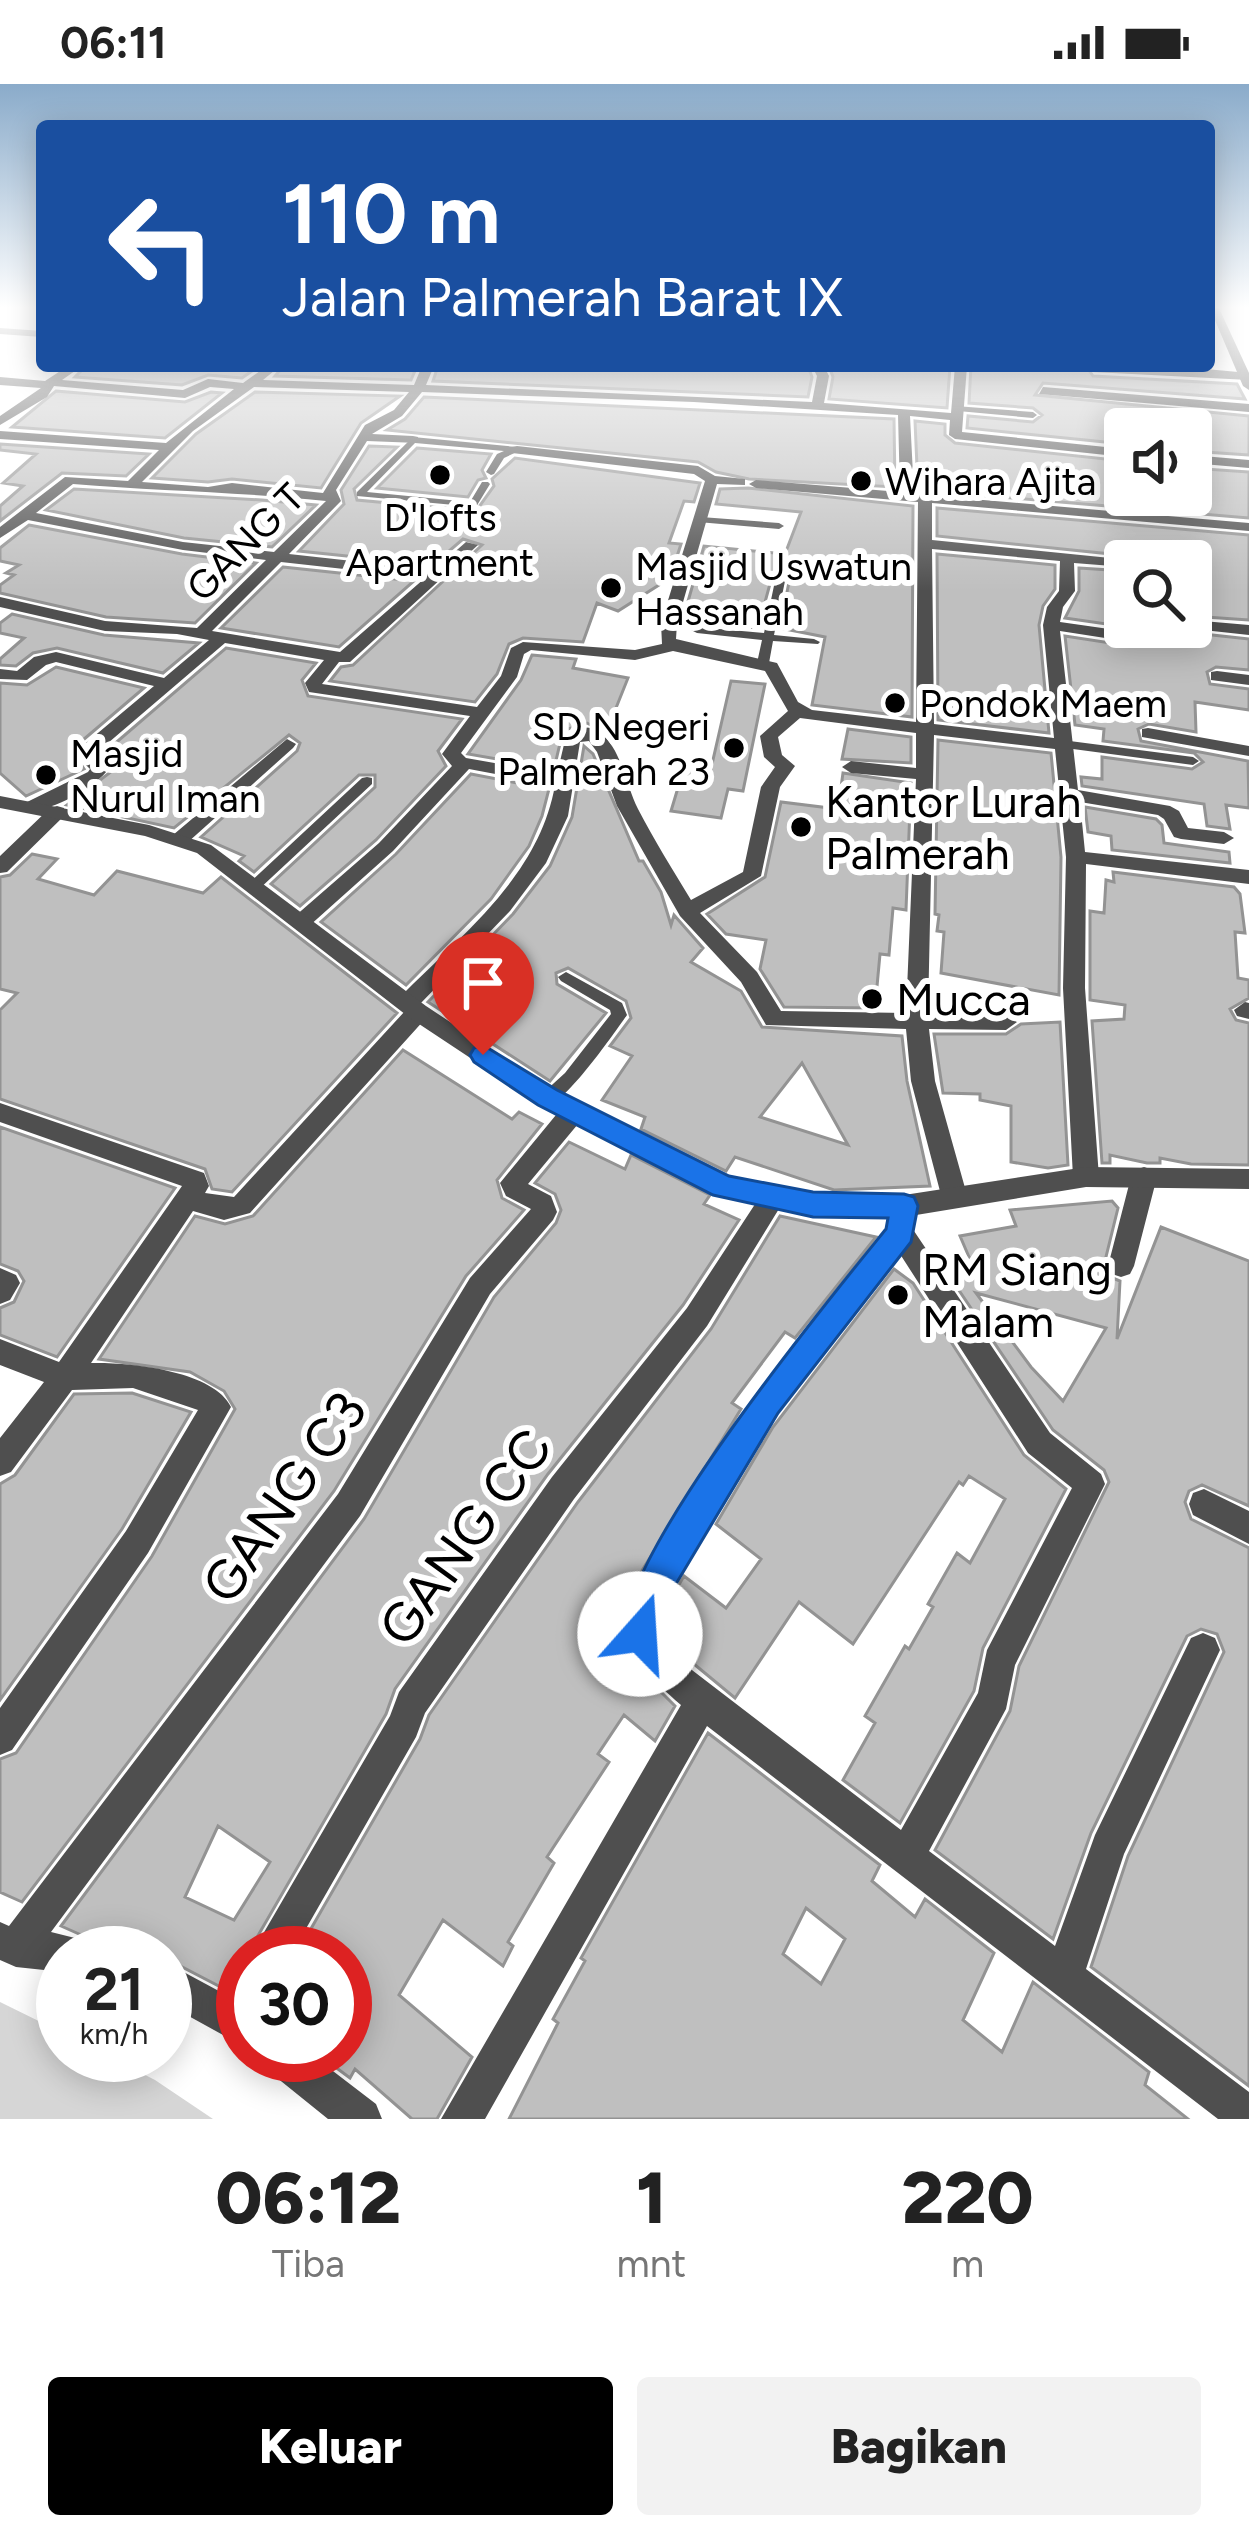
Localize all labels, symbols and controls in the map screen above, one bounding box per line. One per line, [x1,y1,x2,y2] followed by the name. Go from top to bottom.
[60,15,167,69] text: 06:11
[282,163,501,264] text: 110 m
[84,168,240,324] icon: left
[282,265,843,330] text: Jalan Palmerah Barat IX
[1104,408,1212,648] map controls
[1104,408,1212,516] button: sound
[885,458,1096,505] place label: Wihara Ajita
[427,462,453,488] marker: D'lofts Apartment
[848,468,874,494] marker: Wihara Ajita
[177,474,314,611] street label: GANG T
[346,494,534,586] place label: D'lofts Apartment
[1104,540,1212,648] button: search
[635,543,912,635] place label: Masjid Uswatun Hassanah
[598,575,624,601] marker: Masjid Uswatun Hassanah
[919,680,1167,727] place label: Pondok Maem
[882,690,908,716] marker: Pondok Maem
[497,703,710,795] place label: SD Negeri Palmerah 23
[70,730,261,822] place label: Masjid Nurul Iman
[721,735,747,761] marker: SD Negeri Palmerah 23
[33,762,59,788] marker: Masjid Nurul Iman
[825,774,1081,880] place label: Kantor Lurah Palmerah
[788,814,814,840] marker: Kantor Lurah Palmerah
[432,932,534,1055] pin
[450,950,516,1016] icon: arrive
[896,972,1031,1026] place label: Mucca
[859,986,885,1012] marker: Mucca
[922,1242,1112,1348] place label: RM Siang Malam
[885,1282,911,1308] marker: RM Siang Malam
[188,1380,380,1615] street label: GANG C3
[365,1417,566,1658] street label: GANG CC
[577,1571,703,1697] position arrow
[216,1926,372,2082] speed limit sign: 30
[84,1953,144,2025] text: 21
[80,2015,148,2052] text: km/h
[216,2155,401,2241] text: 06:12
[636,2155,667,2241] text: 1
[902,2155,1033,2241] text: 220
[272,2240,345,2287] text: Tiba
[617,2240,686,2287] text: mnt
[951,2240,984,2287] text: m
[48,2377,613,2515] button: Keluar
[637,2377,1201,2515] button: Bagikan

